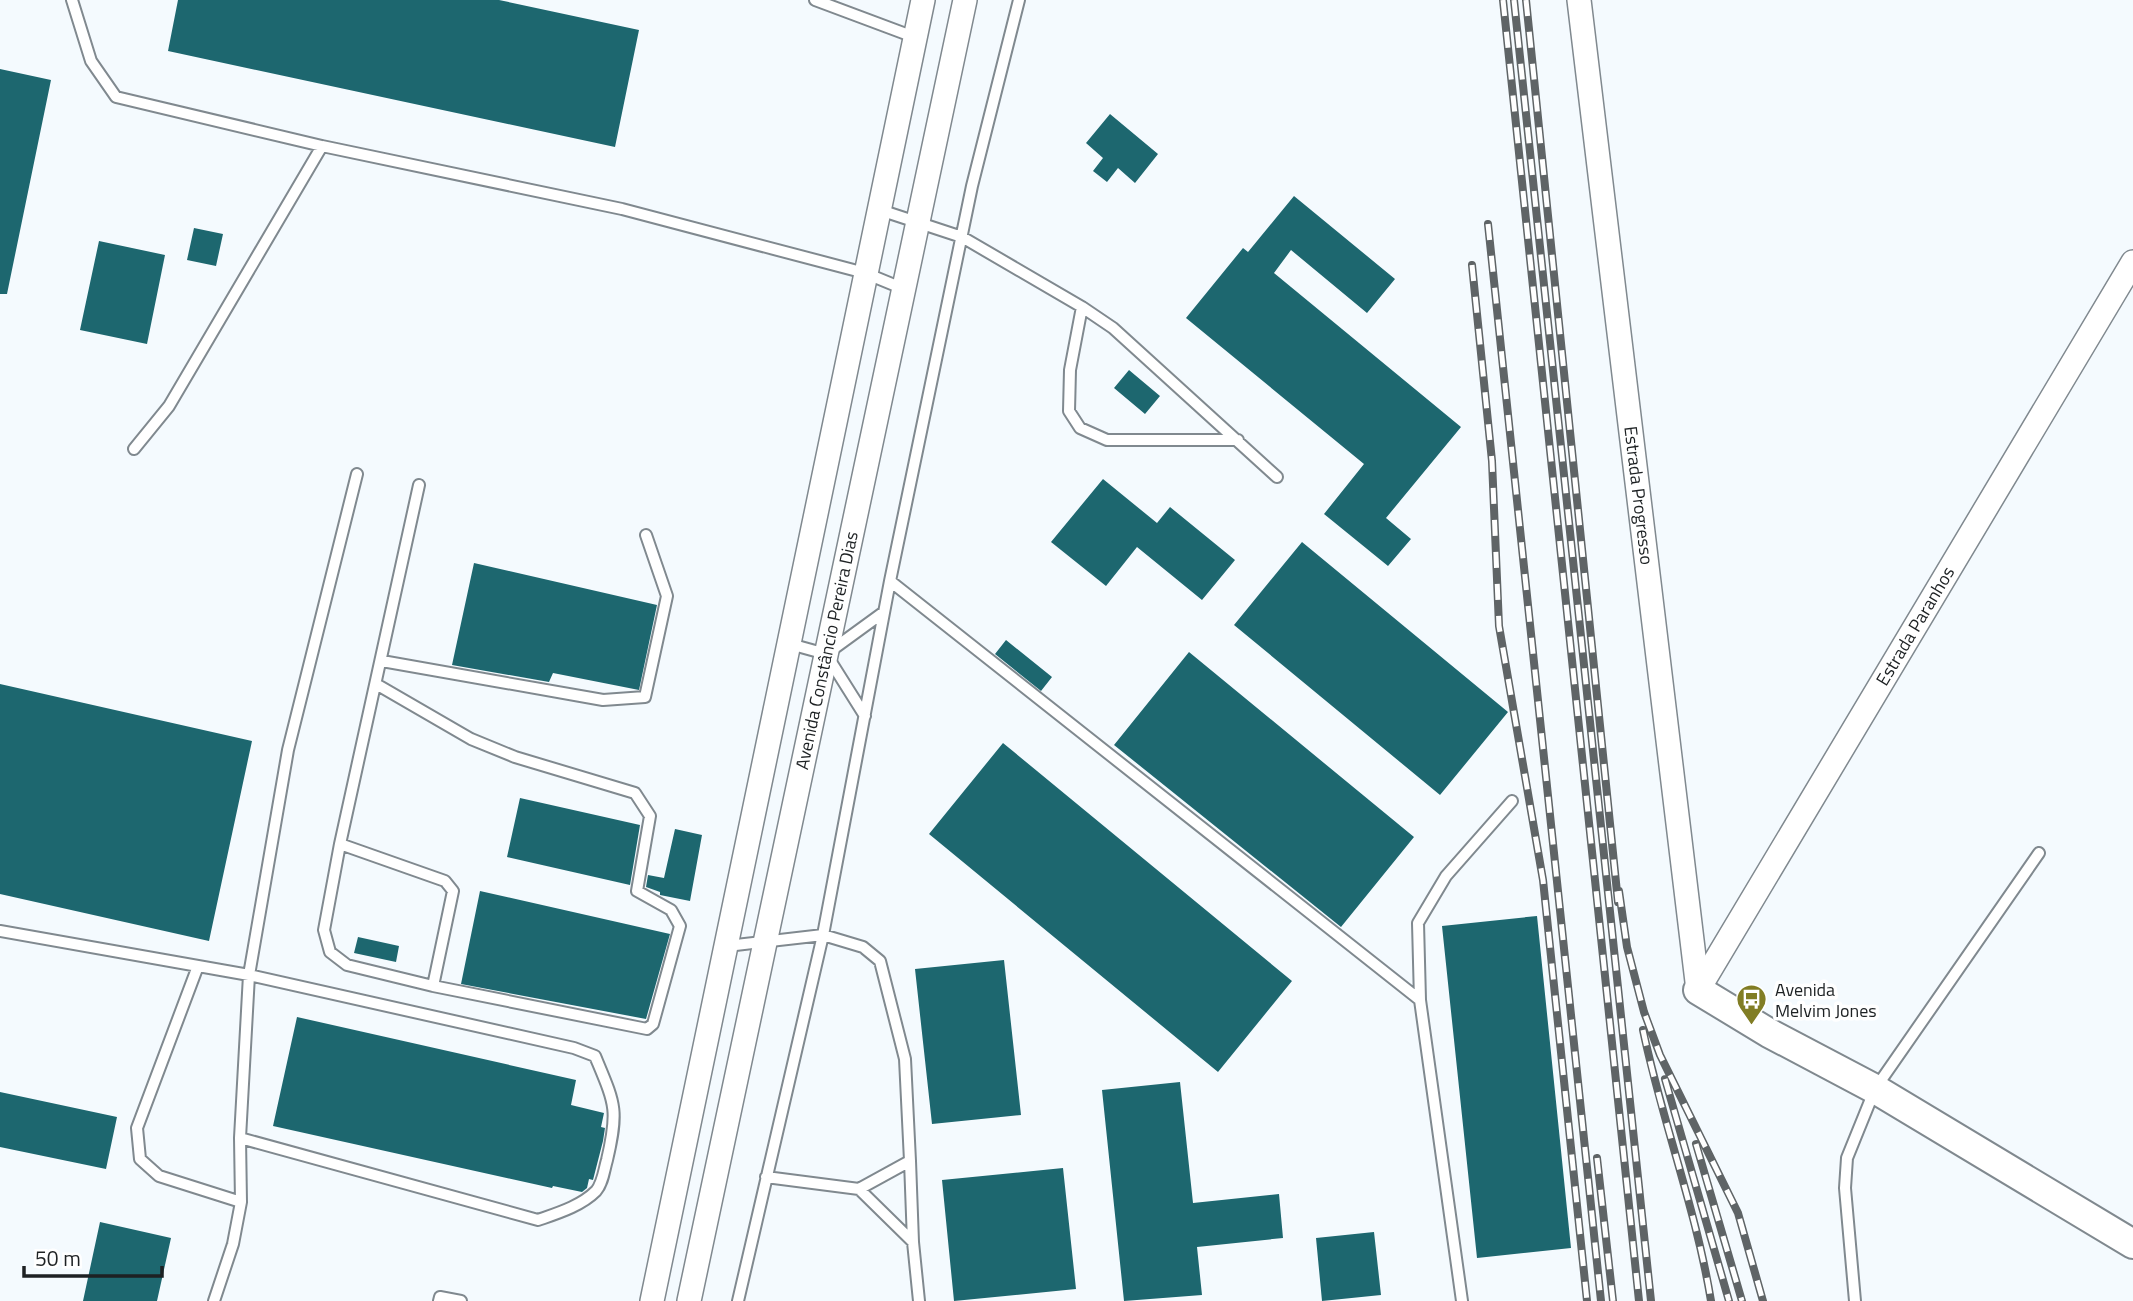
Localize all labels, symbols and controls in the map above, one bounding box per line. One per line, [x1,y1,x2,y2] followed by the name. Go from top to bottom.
[1617,425,1661,566] street label: Estrada Progresso
[788,529,865,772] street label: Avenida Constâncio Pereira Dias
[1869,561,1961,690] street label: Estrada Paranhos
[1775,976,1877,1024] place label: Avenida Melvim Jones
[1735,983,1769,1027] bus stop icon: Avenida Melvim Jones
[24,1234,163,1278] scale bar
[35,1242,81,1274] text: 50 m

